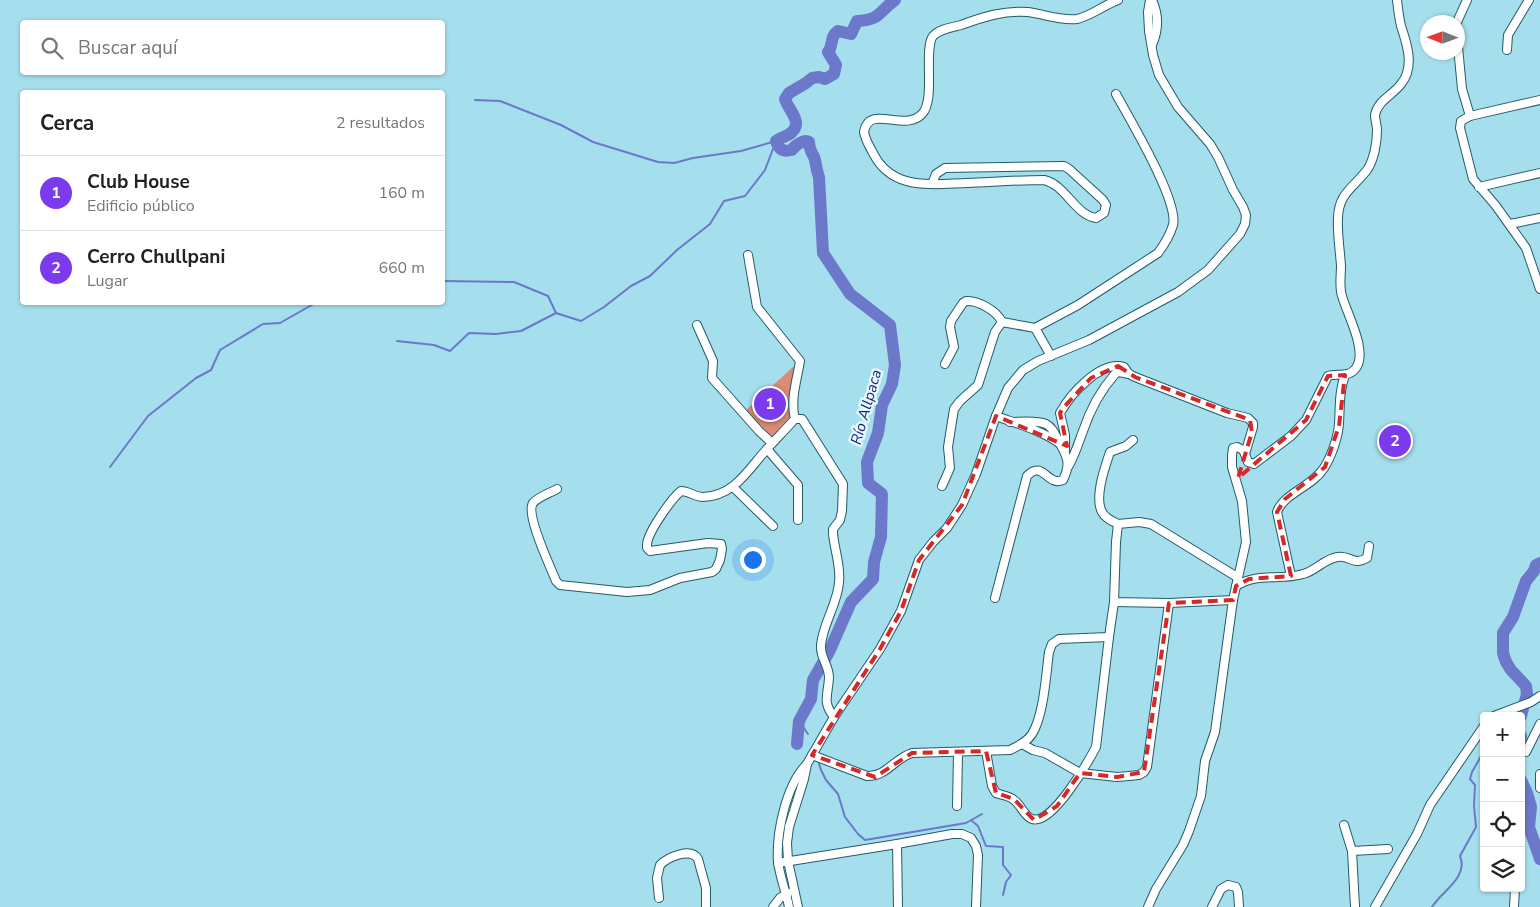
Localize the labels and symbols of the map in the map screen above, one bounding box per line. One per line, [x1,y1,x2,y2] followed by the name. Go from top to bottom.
[1420,15,1465,60] north arrow
[846,367,886,447] water label: Río Allpaca
[754,385,786,423] pin: 1
[1379,422,1411,460] pin: 2
[740,547,766,573] your location

